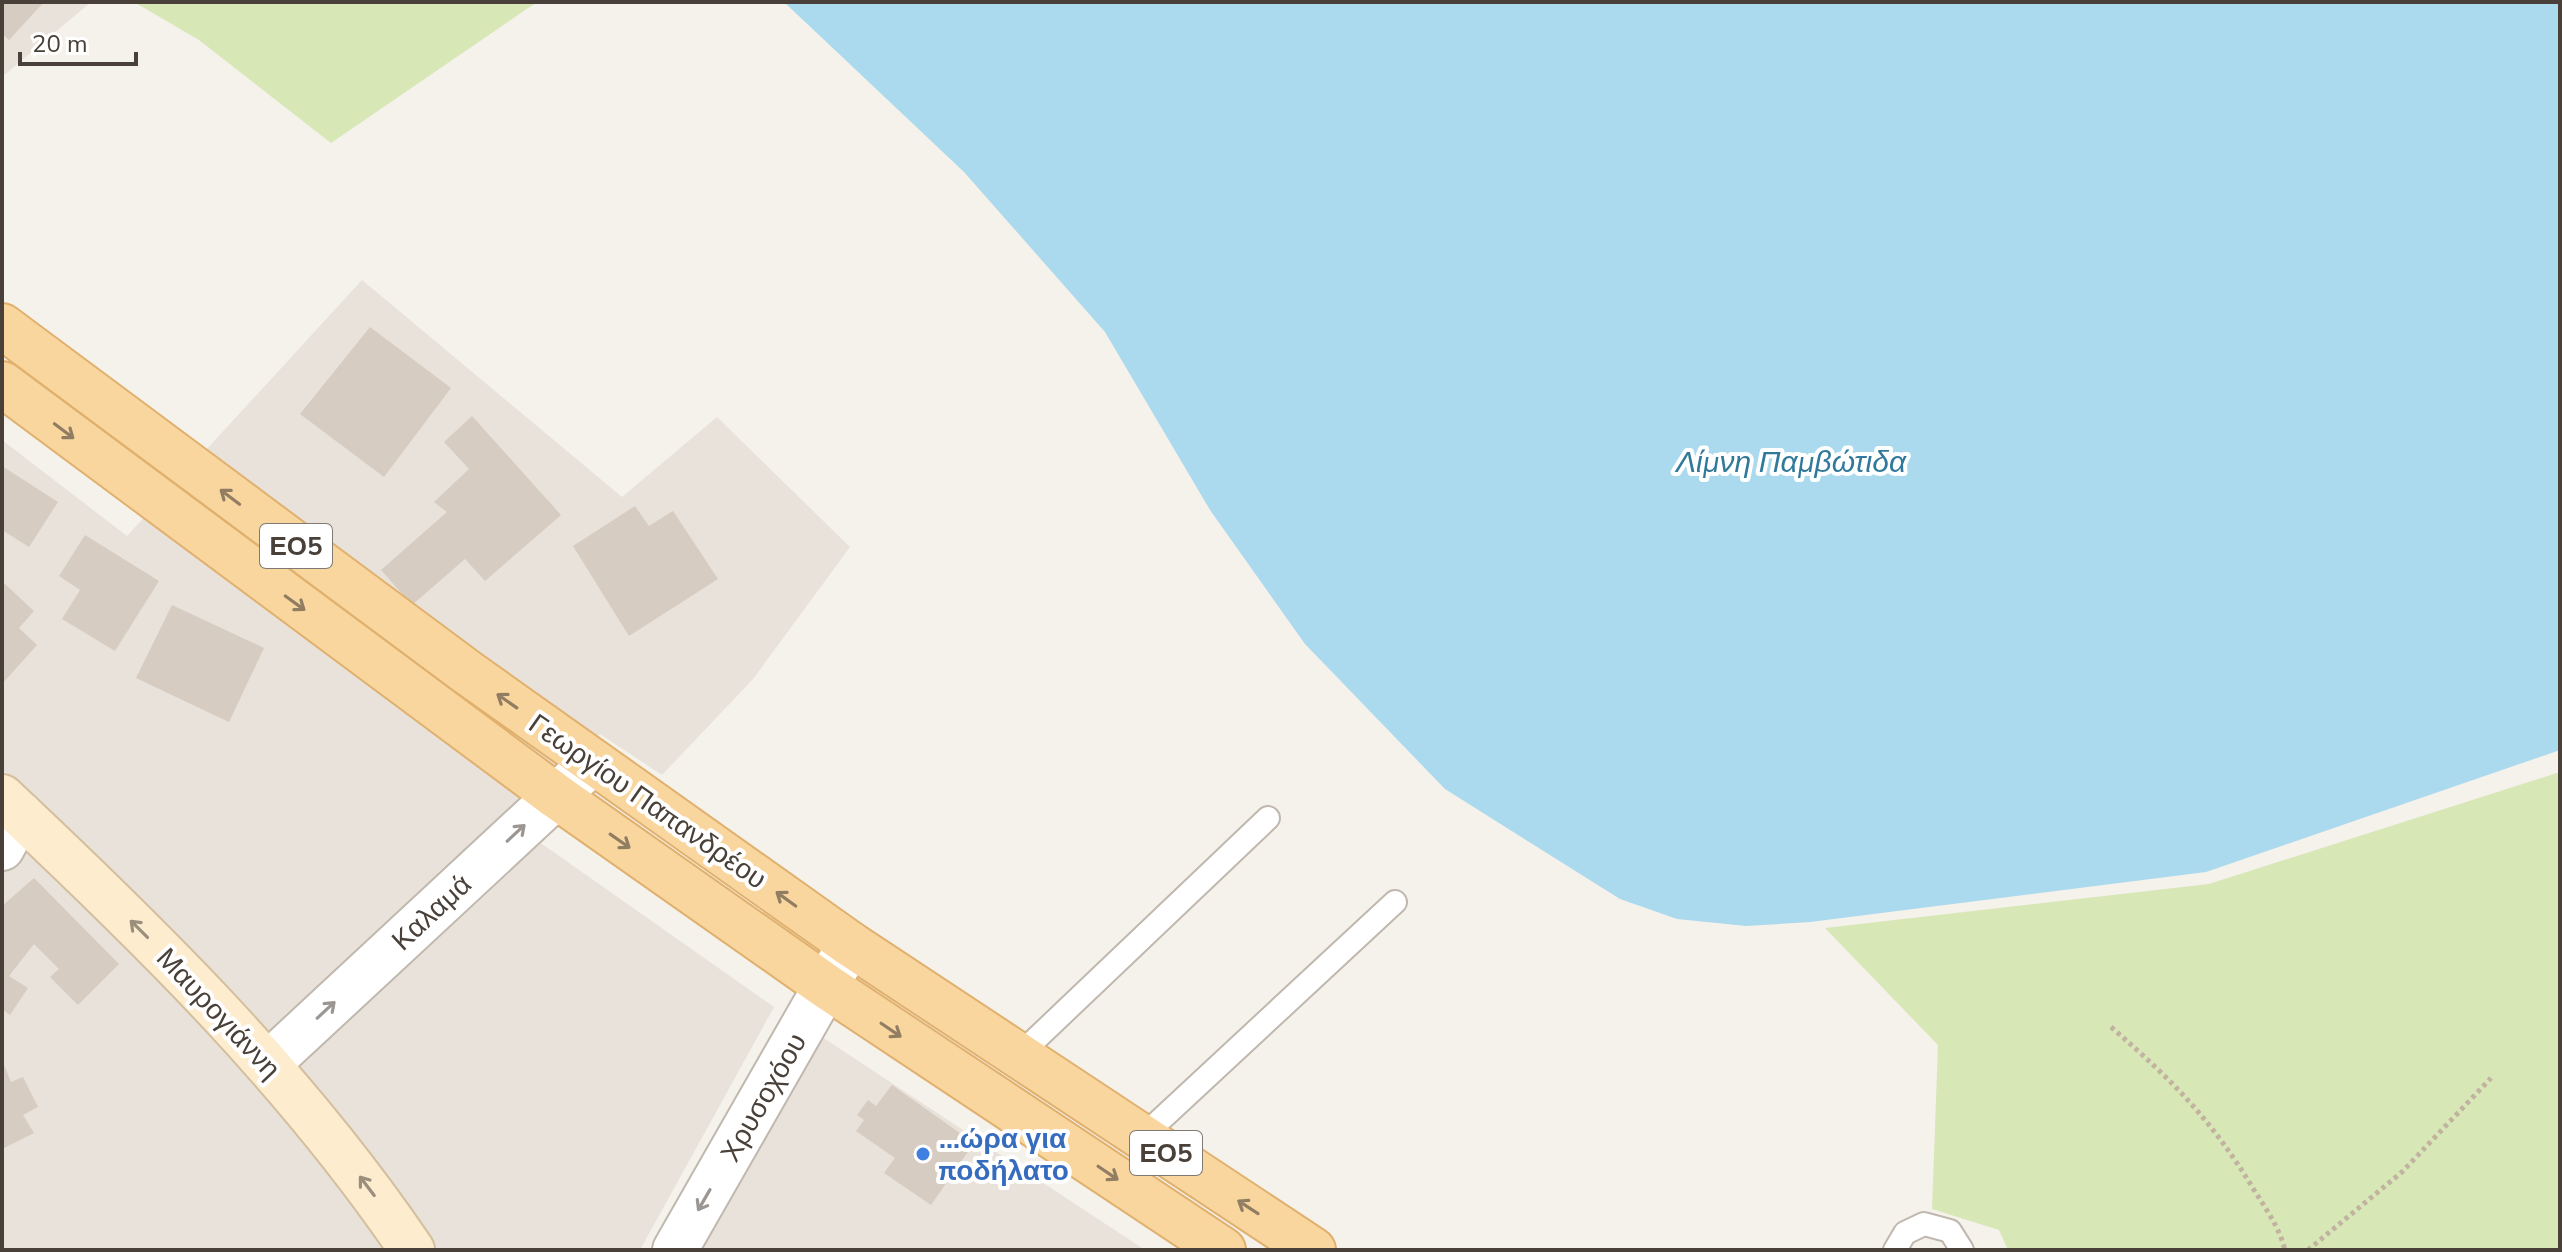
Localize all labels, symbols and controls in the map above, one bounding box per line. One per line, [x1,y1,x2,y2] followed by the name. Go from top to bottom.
[20,16,136,66] scale bar
[32,28,88,60] text: 20 m
[53,422,75,439] one-way arrow
[1674,442,1907,483] water label: Λίμνη Παμβώτιδα
[220,488,241,505] one-way arrow
[260,524,332,568] road number: ΕΟ5
[284,594,305,611] one-way arrow
[496,693,518,709] one-way arrow
[521,705,774,898] street label: Γεωργίου Παπανδρέου
[506,823,526,842] one-way arrow
[608,833,630,849] one-way arrow
[384,866,480,959] street label: Καλαμά
[776,891,798,907] one-way arrow
[129,920,149,939] one-way arrow
[148,940,289,1087] street label: Μαυρογιάννη
[316,1001,336,1020] one-way arrow
[879,1022,902,1038] one-way arrow
[712,1026,816,1169] street label: Χρυσοχόου
[939,1120,1069,1190] place label: ...ώρα για ποδήλατο
[1130,1131,1202,1175] road number: ΕΟ5
[914,1145,932,1163] marker: ...ώρα για ποδήλατο
[1096,1165,1118,1182] one-way arrow
[359,1176,376,1197] one-way arrow
[696,1188,712,1211] one-way arrow
[1237,1199,1260,1215] one-way arrow

